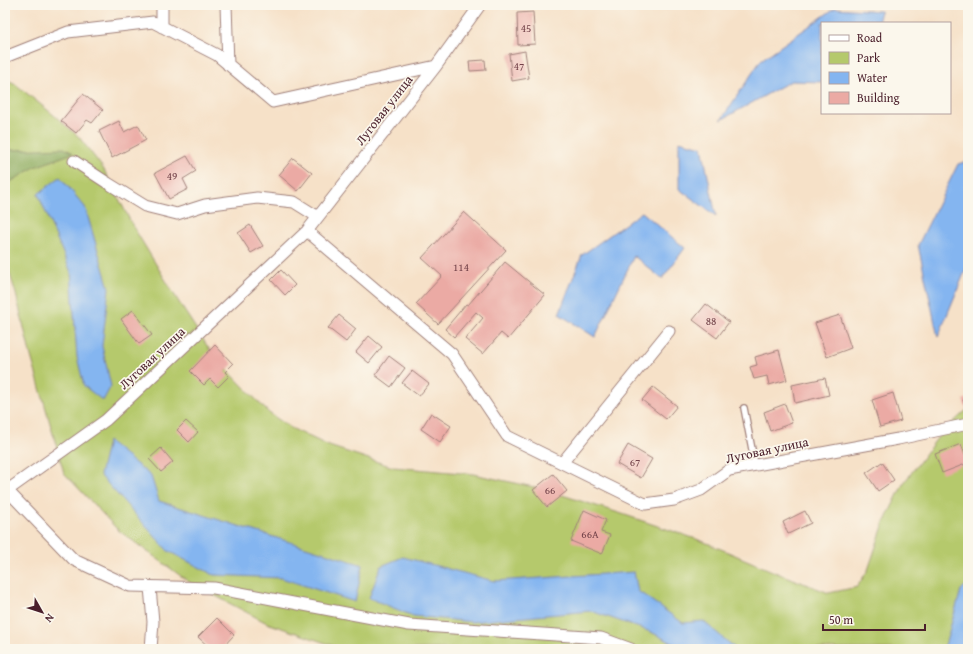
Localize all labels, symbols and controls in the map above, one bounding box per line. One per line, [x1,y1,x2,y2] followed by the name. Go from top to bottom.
[521,20,531,36] house number: 45
[821,22,951,114] legend
[857,29,883,46] text: Road
[857,49,881,66] text: Park
[514,58,524,74] house number: 47
[857,69,887,86] text: Water
[351,70,418,149] street label: Луговая улица
[857,89,900,106] text: Building
[167,168,177,184] house number: 49
[453,259,469,275] house number: 114
[706,313,716,329] house number: 88
[115,322,190,394] street label: Луговая улица
[724,432,811,468] street label: Луговая улица
[630,454,640,470] house number: 67
[545,482,555,498] house number: 66
[581,526,599,542] house number: 66А
[22,592,62,632] north arrow
[823,606,925,632] scale bar
[41,610,58,627] text: N
[829,611,853,628] text: 50 m

